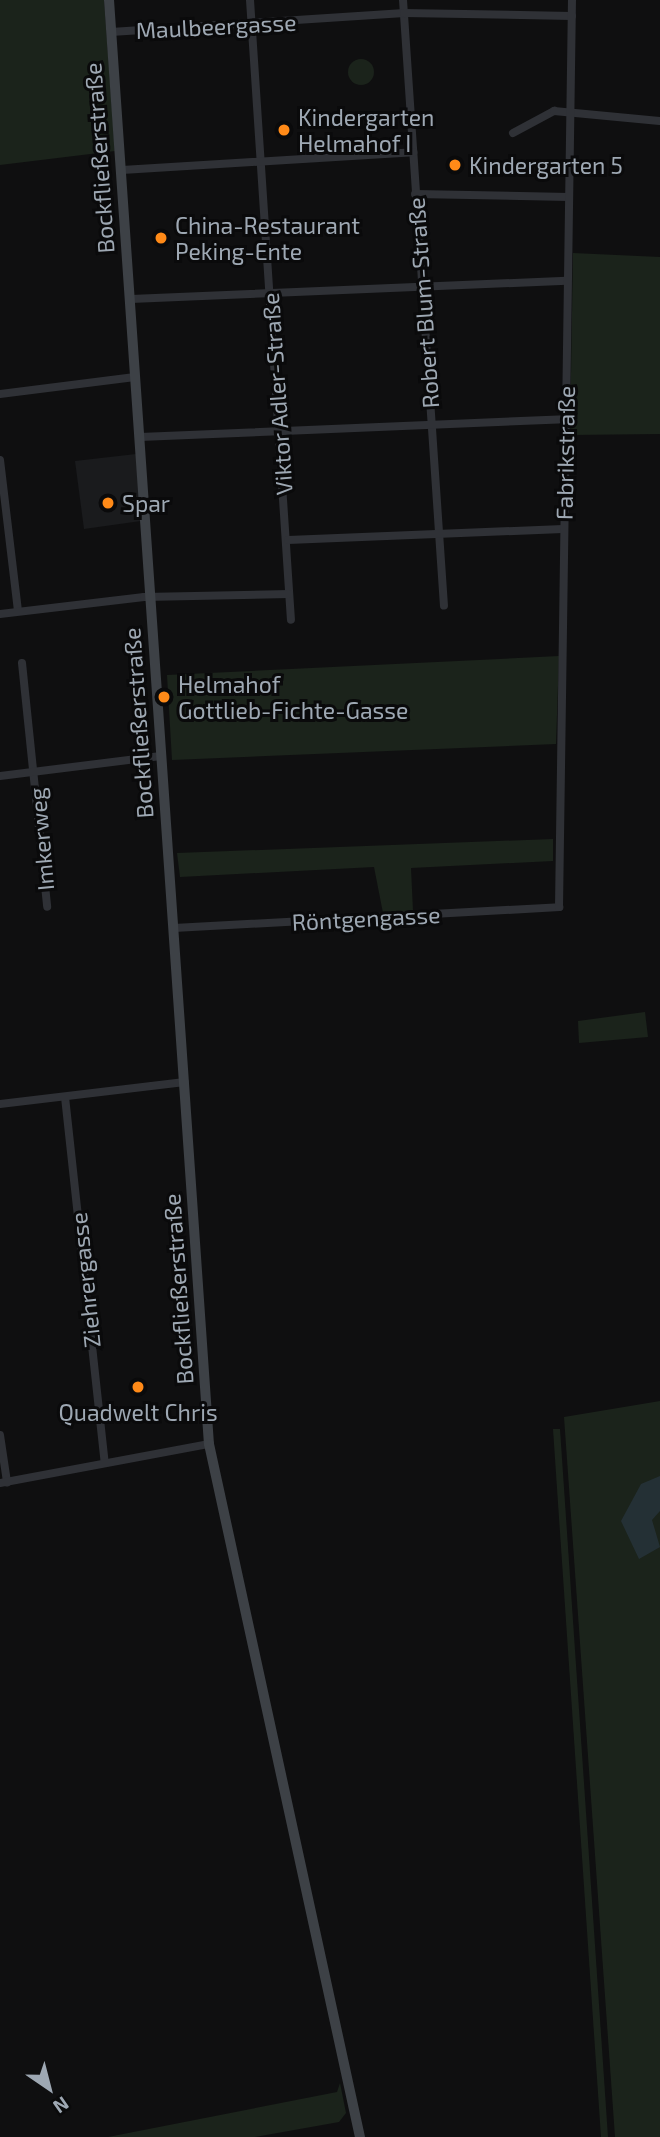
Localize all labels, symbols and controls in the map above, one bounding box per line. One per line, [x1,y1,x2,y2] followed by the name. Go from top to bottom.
[135,8,297,44] street label: Maulbeergasse
[79,62,119,254] street label: Bockfließerstraße
[298,103,434,157] place label: Kindergarten Helmahof I
[276,122,292,138] marker: Kindergarten Helmahof I
[469,151,623,179] place label: Kindergarten 5
[447,157,463,173] marker: Kindergarten 5
[402,197,444,409] street label: Robert Blum-Straße
[175,211,360,265] place label: China-Restaurant Peking-Ente
[153,230,169,246] marker: China-Restaurant Peking-Ente
[256,291,298,497] street label: Viktor Adler-Straße
[550,386,580,520] street label: Fabrikstraße
[122,489,170,517] place label: Spar
[100,495,116,511] marker: Spar
[118,627,158,819] street label: Bockfließerstraße
[178,670,408,724] place label: Helmahof Gottlieb-Fichte-Gasse
[156,689,172,705] marker: Helmahof Gottlieb-Fichte-Gasse
[23,786,59,892] street label: Imkerweg
[291,900,441,936] street label: Röntgengasse
[158,1193,198,1385] street label: Bockfließerstraße
[64,1211,106,1349] street label: Ziehrergasse
[130,1379,146,1395] marker: Quadwelt Chris
[58,1398,218,1426] place label: Quadwelt Chris
[14,2053,84,2123] north arrow
[49,2092,74,2119] text: N

